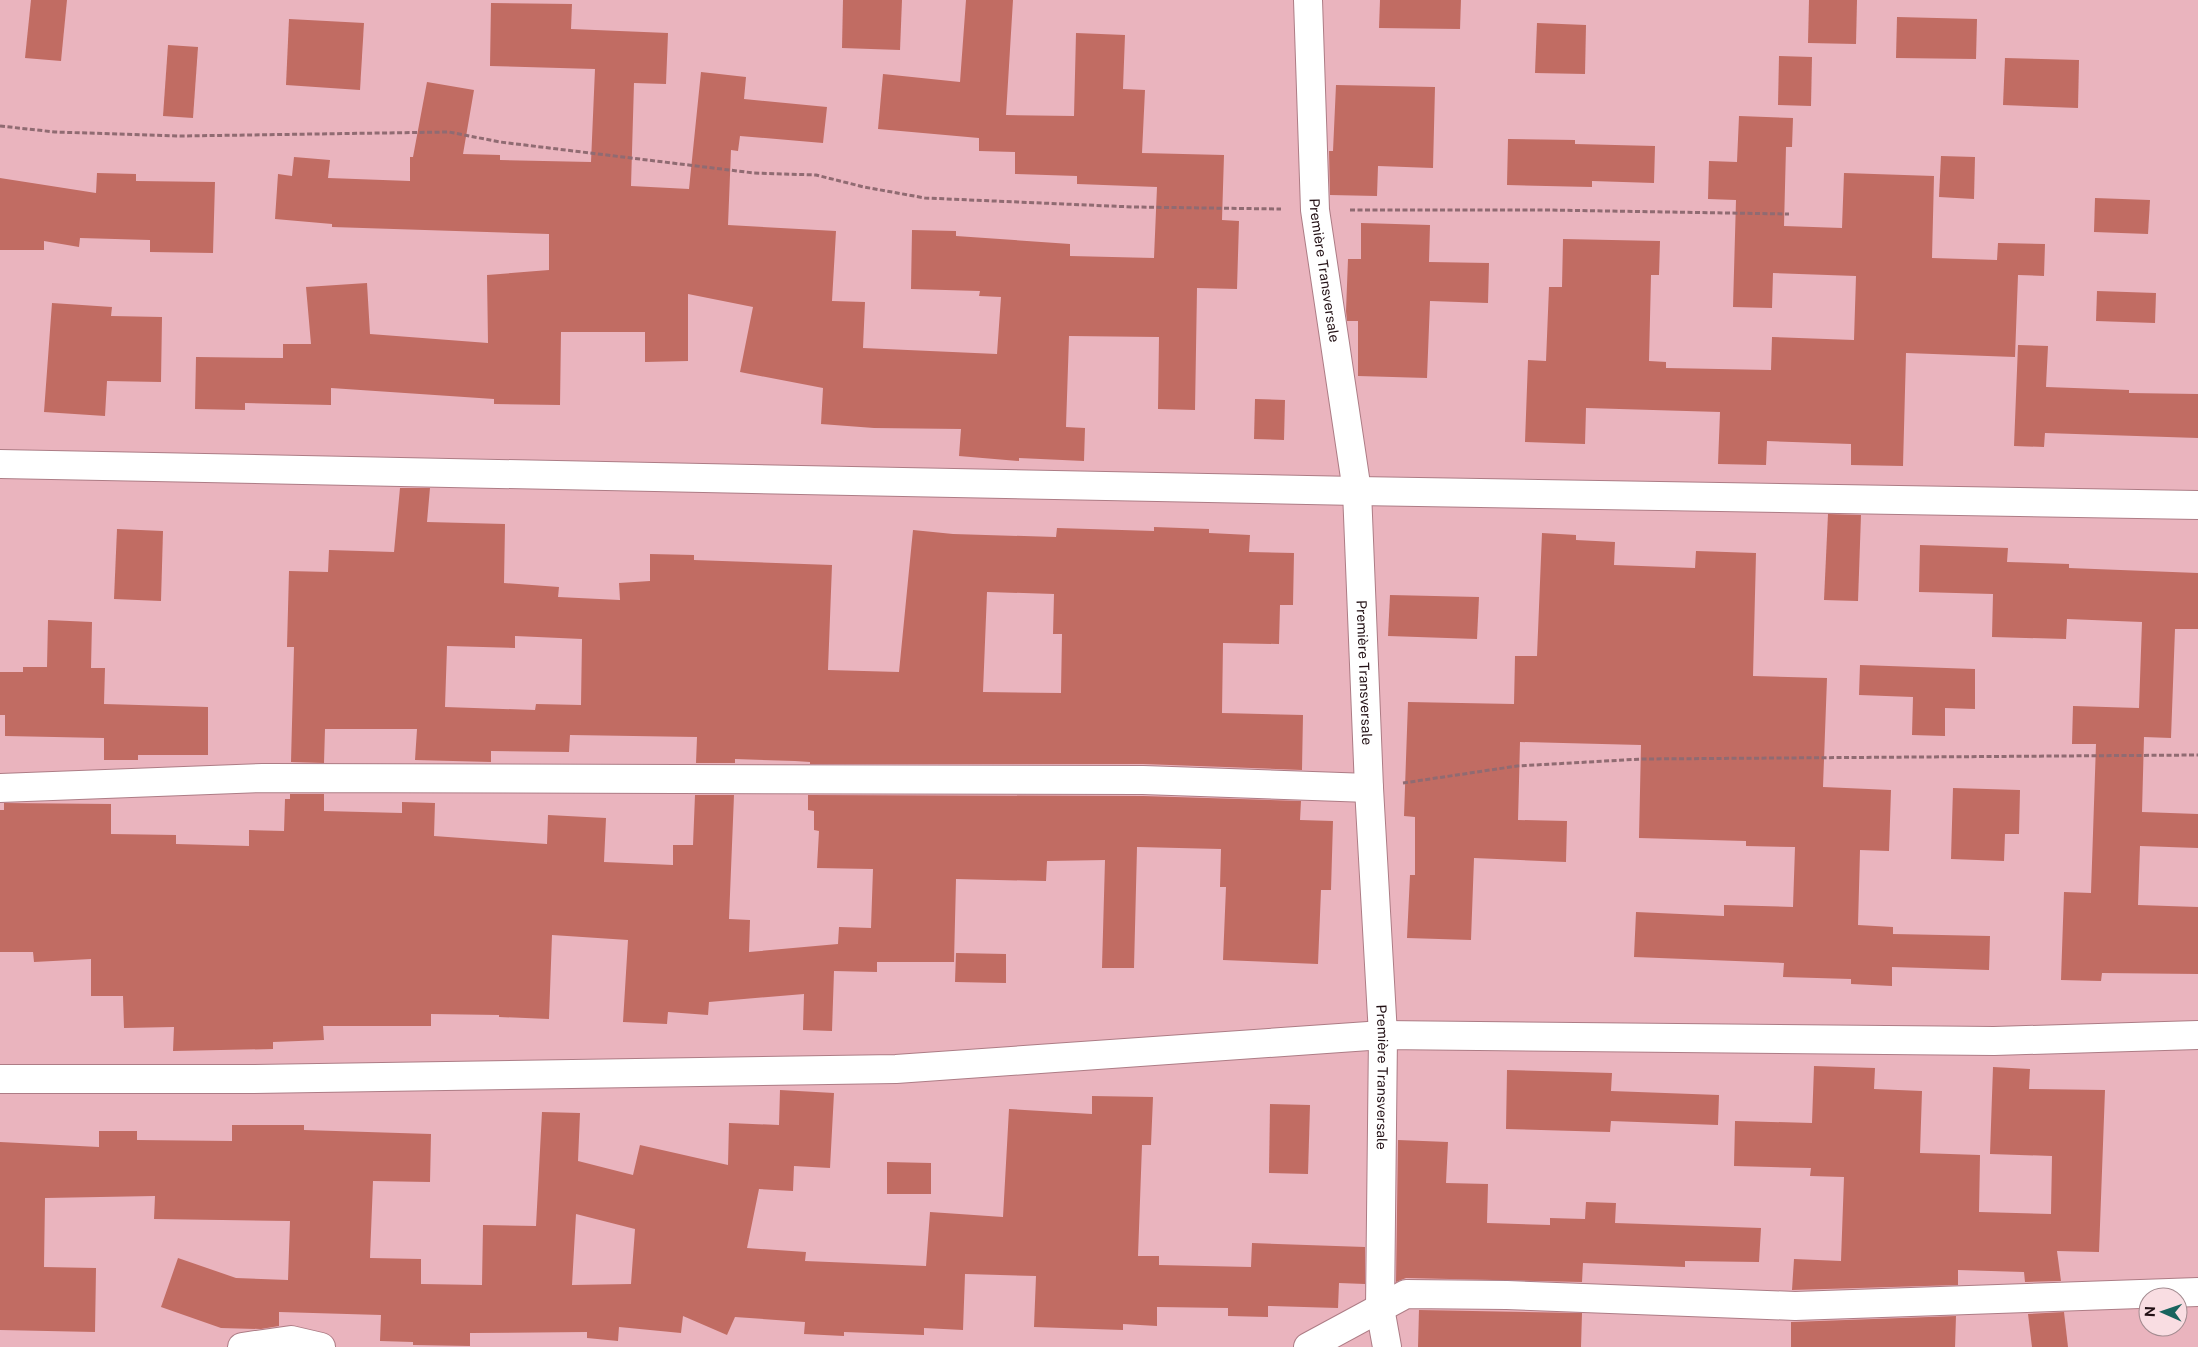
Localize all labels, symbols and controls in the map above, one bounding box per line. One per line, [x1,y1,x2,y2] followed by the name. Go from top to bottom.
[1307,198,1343,343] street label: Première Transversale
[1353,600,1375,746] street label: Première Transversale
[1373,1004,1391,1150] street label: Première Transversale
[2138,1287,2188,1337] north arrow
[2142,1306,2158,1317] text: N

